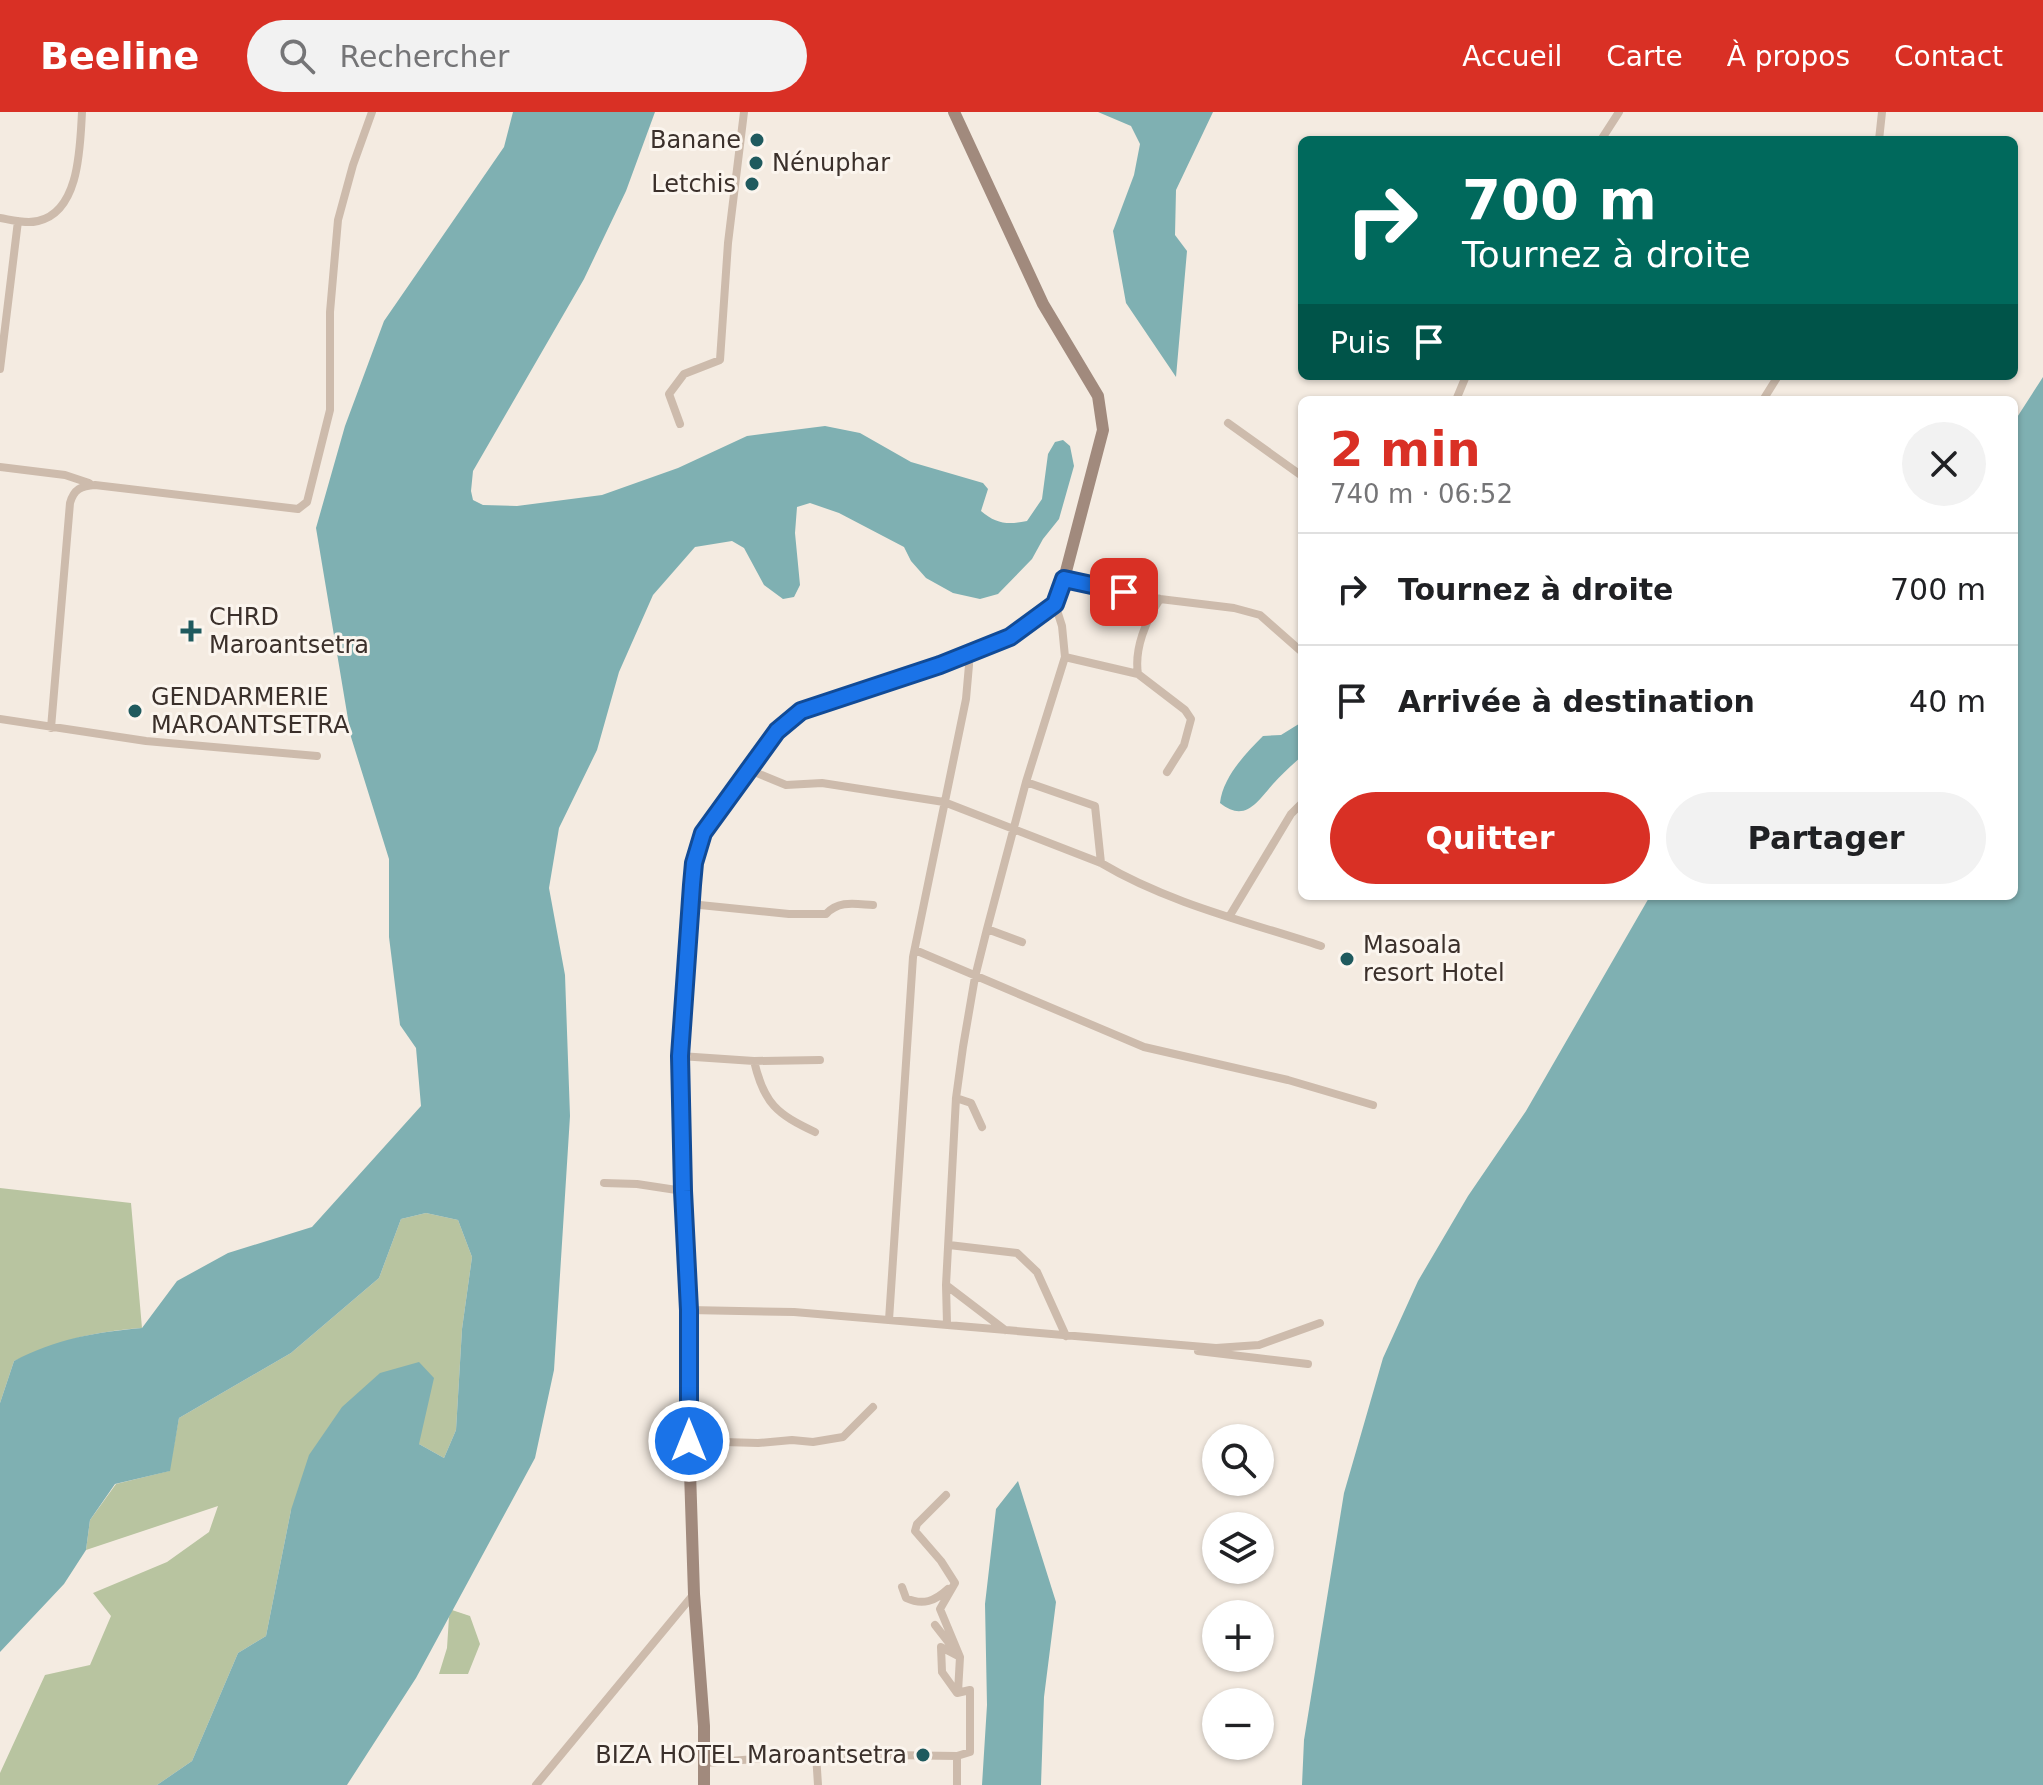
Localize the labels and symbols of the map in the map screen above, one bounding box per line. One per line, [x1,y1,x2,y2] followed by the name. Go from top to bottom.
[650,126,741,154] place label: Banane
[748,131,766,149] marker: Banane
[772,149,890,177] place label: Nénuphar
[747,154,765,172] marker: Nénuphar
[651,170,736,198] place label: Letchis
[743,175,761,193] marker: Letchis
[1090,558,1158,626] pin
[209,603,369,659] place label: CHRD Maroantsetra
[180,620,202,642] marker: CHRD Maroantsetra
[151,683,350,739] place label: GENDARMERIE MAROANTSETRA
[126,702,144,720] marker: GENDARMERIE MAROANTSETRA
[1363,931,1505,987] place label: Masoala resort Hotel
[1338,950,1356,968] marker: Masoala resort Hotel
[647,1399,731,1483] position arrow
[595,1741,907,1769] place label: BIZA HOTEL Maroantsetra
[914,1746,932,1764] marker: BIZA HOTEL Maroantsetra

